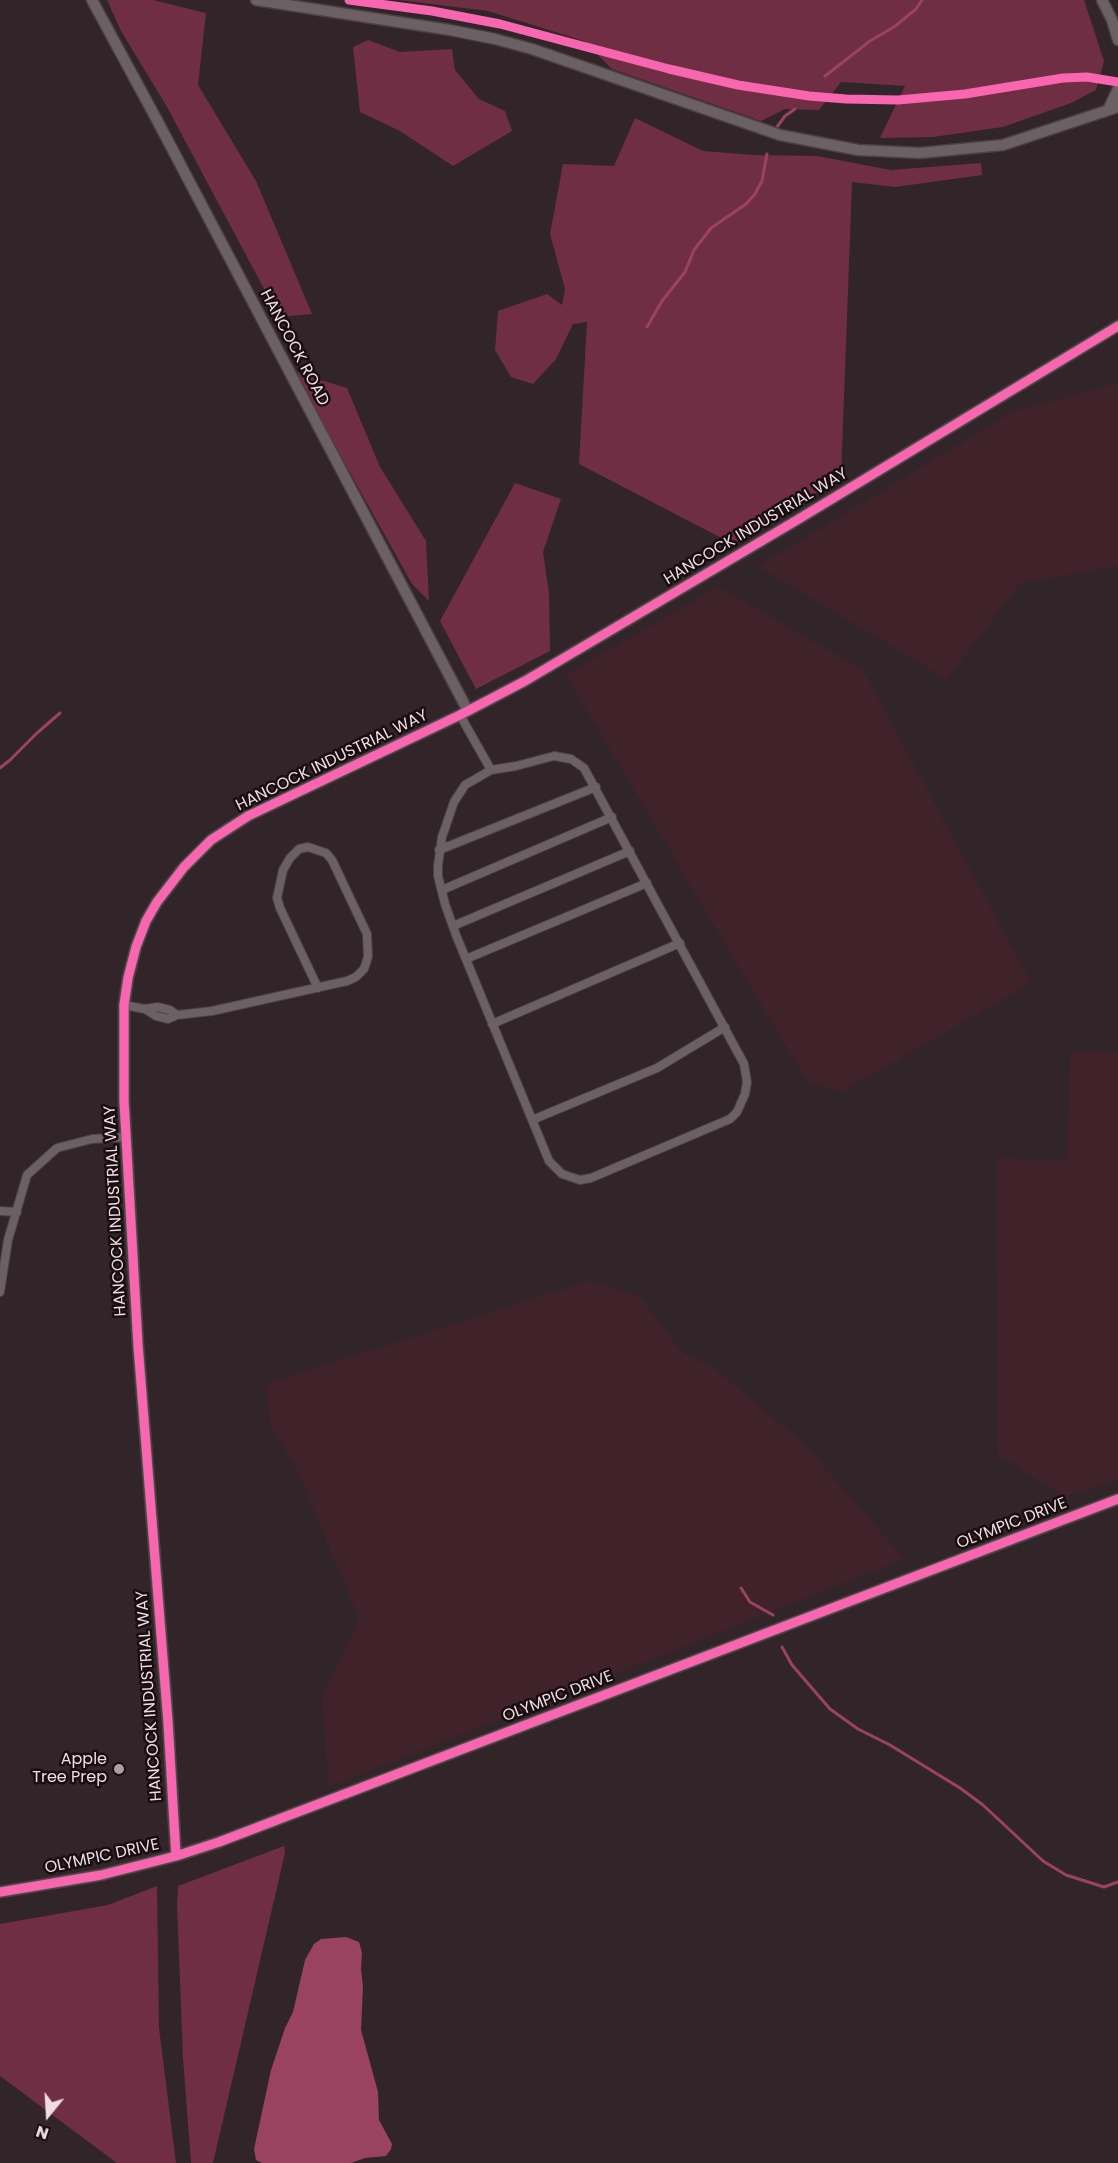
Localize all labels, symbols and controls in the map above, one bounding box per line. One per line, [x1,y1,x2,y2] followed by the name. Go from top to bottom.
[255,287,333,409] street label: HANCOCK ROAD
[661,464,851,590] street label: HANCOCK INDUSTRIAL WAY
[233,706,431,816] street label: HANCOCK INDUSTRIAL WAY
[101,1105,131,1317] street label: HANCOCK INDUSTRIAL WAY
[954,1494,1070,1554] street label: OLYMPIC DRIVE
[133,1590,167,1802] street label: HANCOCK INDUSTRIAL WAY
[500,1667,616,1727] street label: OLYMPIC DRIVE
[32,1750,107,1788] place label: Apple Tree Prep
[112,1762,126,1776] marker: Apple Tree Prep
[43,1836,161,1878] street label: OLYMPIC DRIVE
[18,2085,78,2145] north arrow
[33,2120,52,2145] text: N

